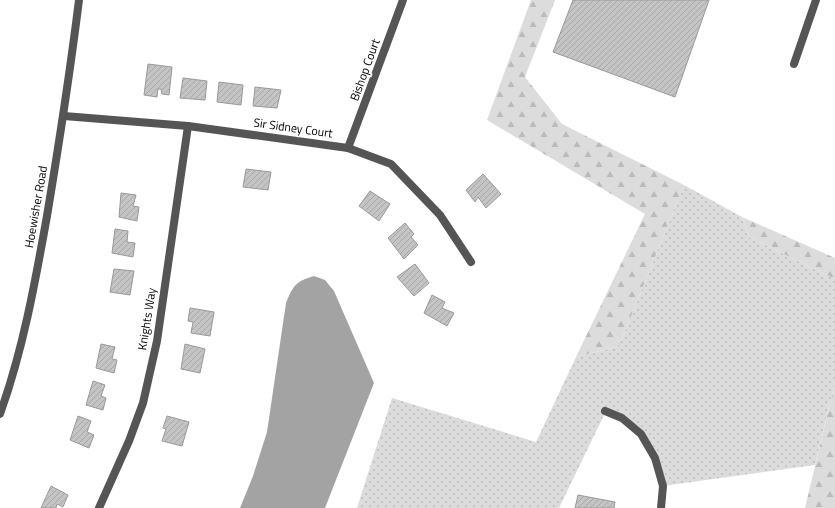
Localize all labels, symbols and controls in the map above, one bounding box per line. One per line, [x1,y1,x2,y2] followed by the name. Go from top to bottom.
[345,35,385,104] street label: Bishop Court
[252,113,335,143] street label: Sir Sidney Court
[19,164,52,249] street label: Hoewisher Road
[132,286,161,352] street label: Knights Way

